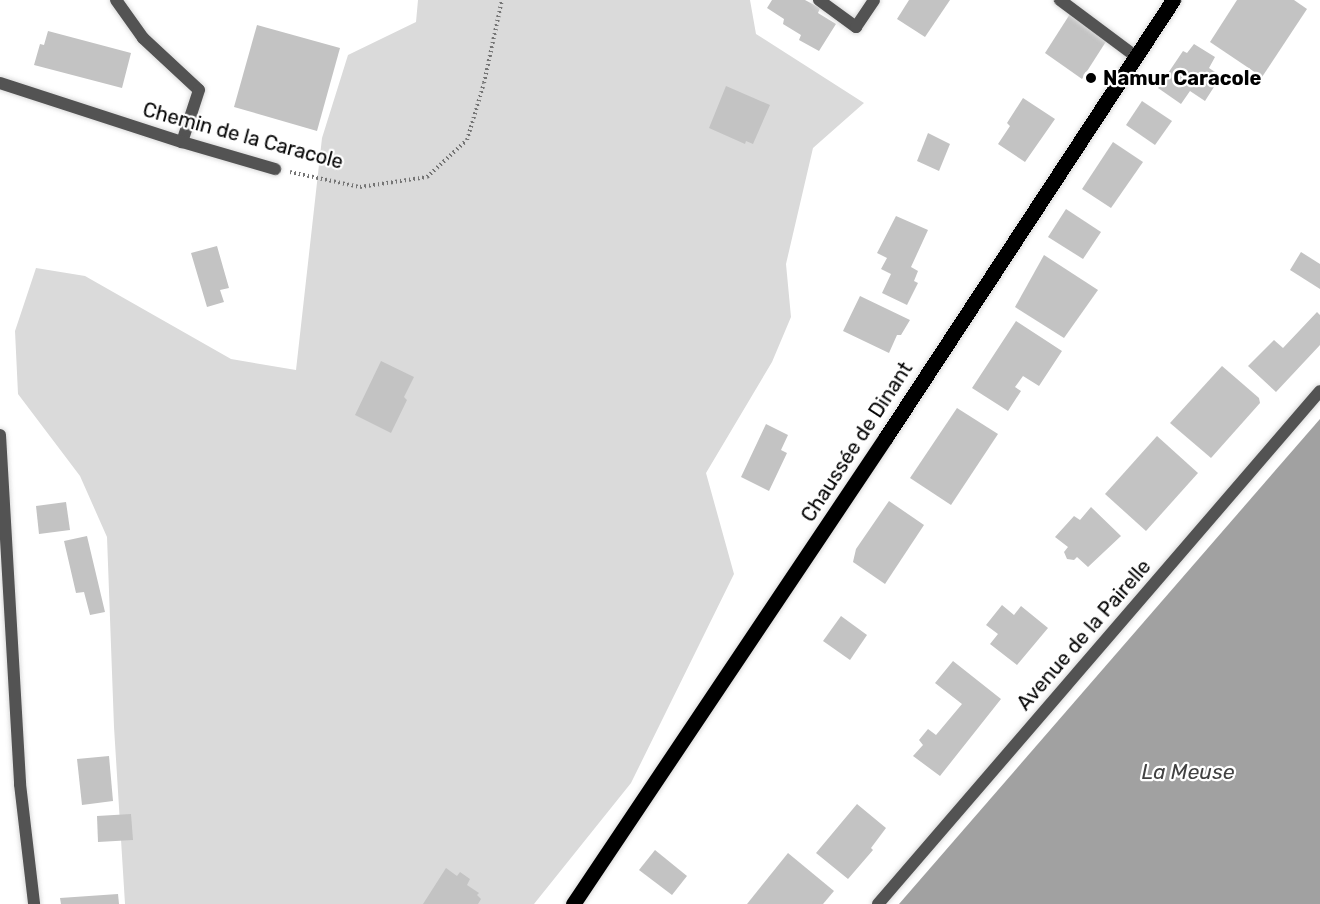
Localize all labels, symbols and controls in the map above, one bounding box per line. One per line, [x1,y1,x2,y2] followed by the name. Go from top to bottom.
[1103,66,1262,90] place label: Namur Caracole
[1084,71,1098,85] marker: Namur Caracole
[140,98,346,174] street label: Chemin de la Caracole
[796,358,918,526] street label: Chaussée de Dinant
[1012,555,1156,715] street label: Avenue de la Pairelle
[1142,759,1234,785] water label: La Meuse

